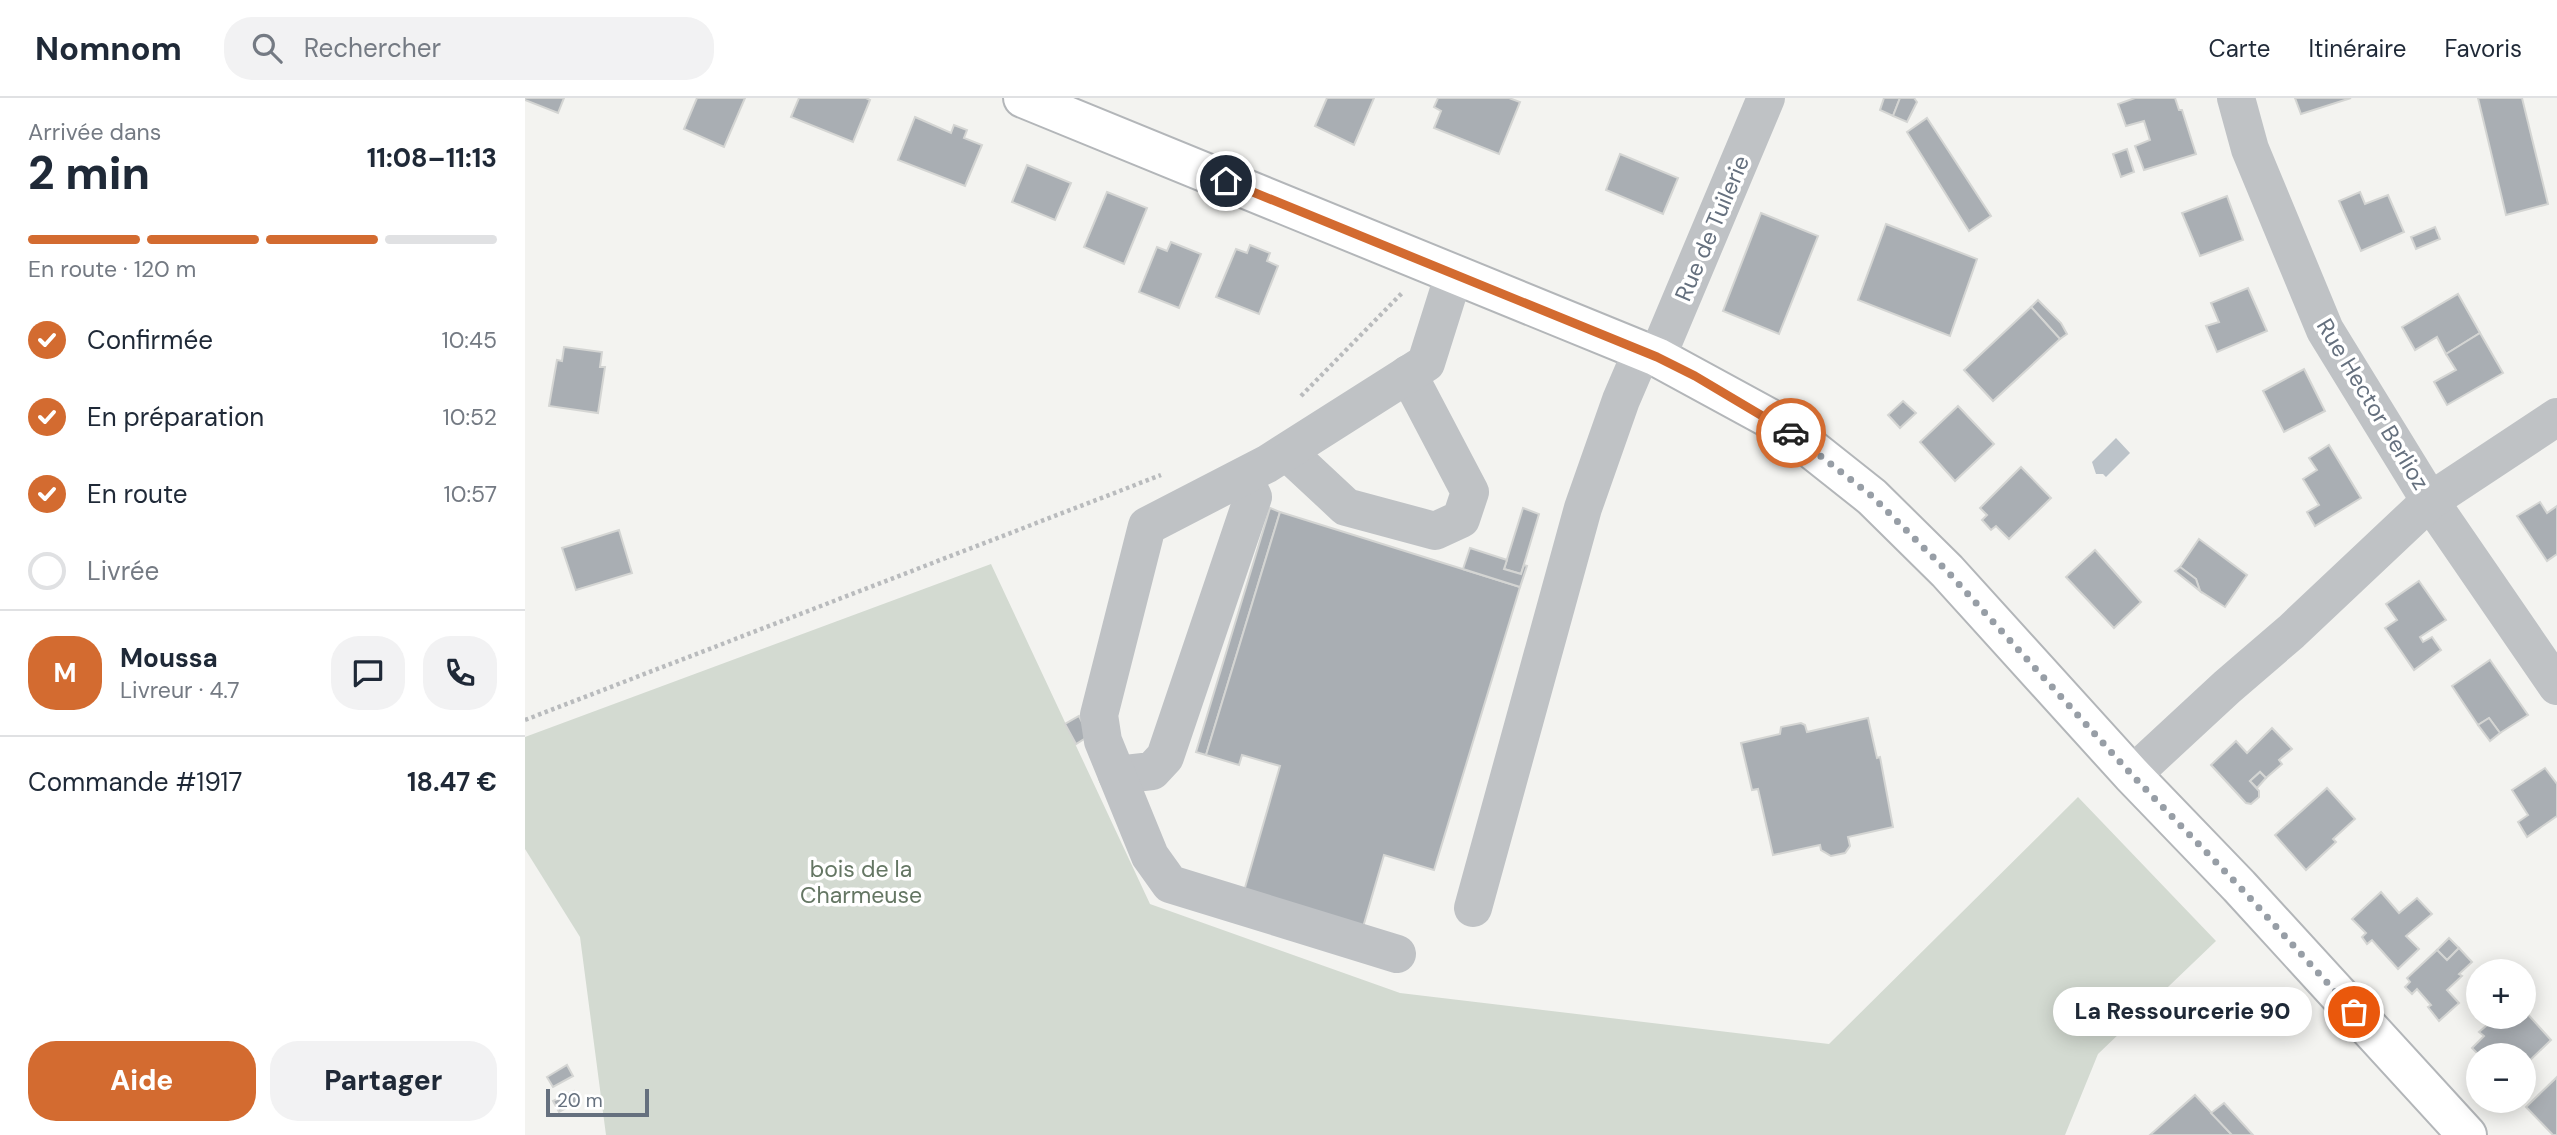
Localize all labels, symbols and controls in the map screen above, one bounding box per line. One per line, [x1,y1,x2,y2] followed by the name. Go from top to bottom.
[224,17,714,80] search box
[35,27,182,70] text: Nomnom
[248,29,286,67] icon: search
[304,31,441,65] text: Rechercher
[2209,33,2270,64] text: Carte
[2308,33,2406,64] text: Itinéraire
[2444,33,2522,64] text: Favoris
[28,117,161,147] text: Arrivée dans
[367,141,497,175] text: 11:08–11:13
[28,143,150,203] text: 2 min
[1196,151,1256,211] pin
[1668,151,1756,305] street label: Rue de Tuilerie
[1207,162,1245,200] icon: home
[28,254,196,284] text: En route · 120 m
[2310,313,2436,495] street label: Rue Hector Berlioz
[28,321,66,359] icon: check
[87,323,213,357] text: Confirmée
[441,325,497,355] text: 10:45
[28,398,66,436] icon: check
[1756,398,1826,468] courier
[87,400,264,434] text: En préparation
[443,402,497,432] text: 10:52
[1772,414,1810,452] icon: car
[28,475,66,513] icon: check
[87,477,188,511] text: En route
[444,479,497,509] text: 10:57
[87,554,159,588] text: Livrée
[331,636,405,710] button: chat
[423,636,497,710] button: phone
[120,641,218,675] text: Moussa
[53,656,77,690] text: M
[120,675,240,705] text: Livreur · 4.7
[28,765,242,799] text: Commande #1917
[407,765,497,799] text: 18.47 €
[800,854,922,910] park label: bois de la Charmeuse
[2466,959,2536,1113] map controls
[2466,959,2536,1029] button: +
[2324,982,2384,1042] pin
[2053,988,2312,1037] callout: La Ressourcerie 90
[2335,993,2373,1031] icon: bag
[2075,996,2290,1026] text: La Ressourcerie 90
[28,1041,256,1121] button: Aide
[270,1041,497,1121] button: Partager
[2466,1043,2536,1113] button: −
[546,1086,649,1118] scale bar
[557,1088,603,1113] text: 20 m

